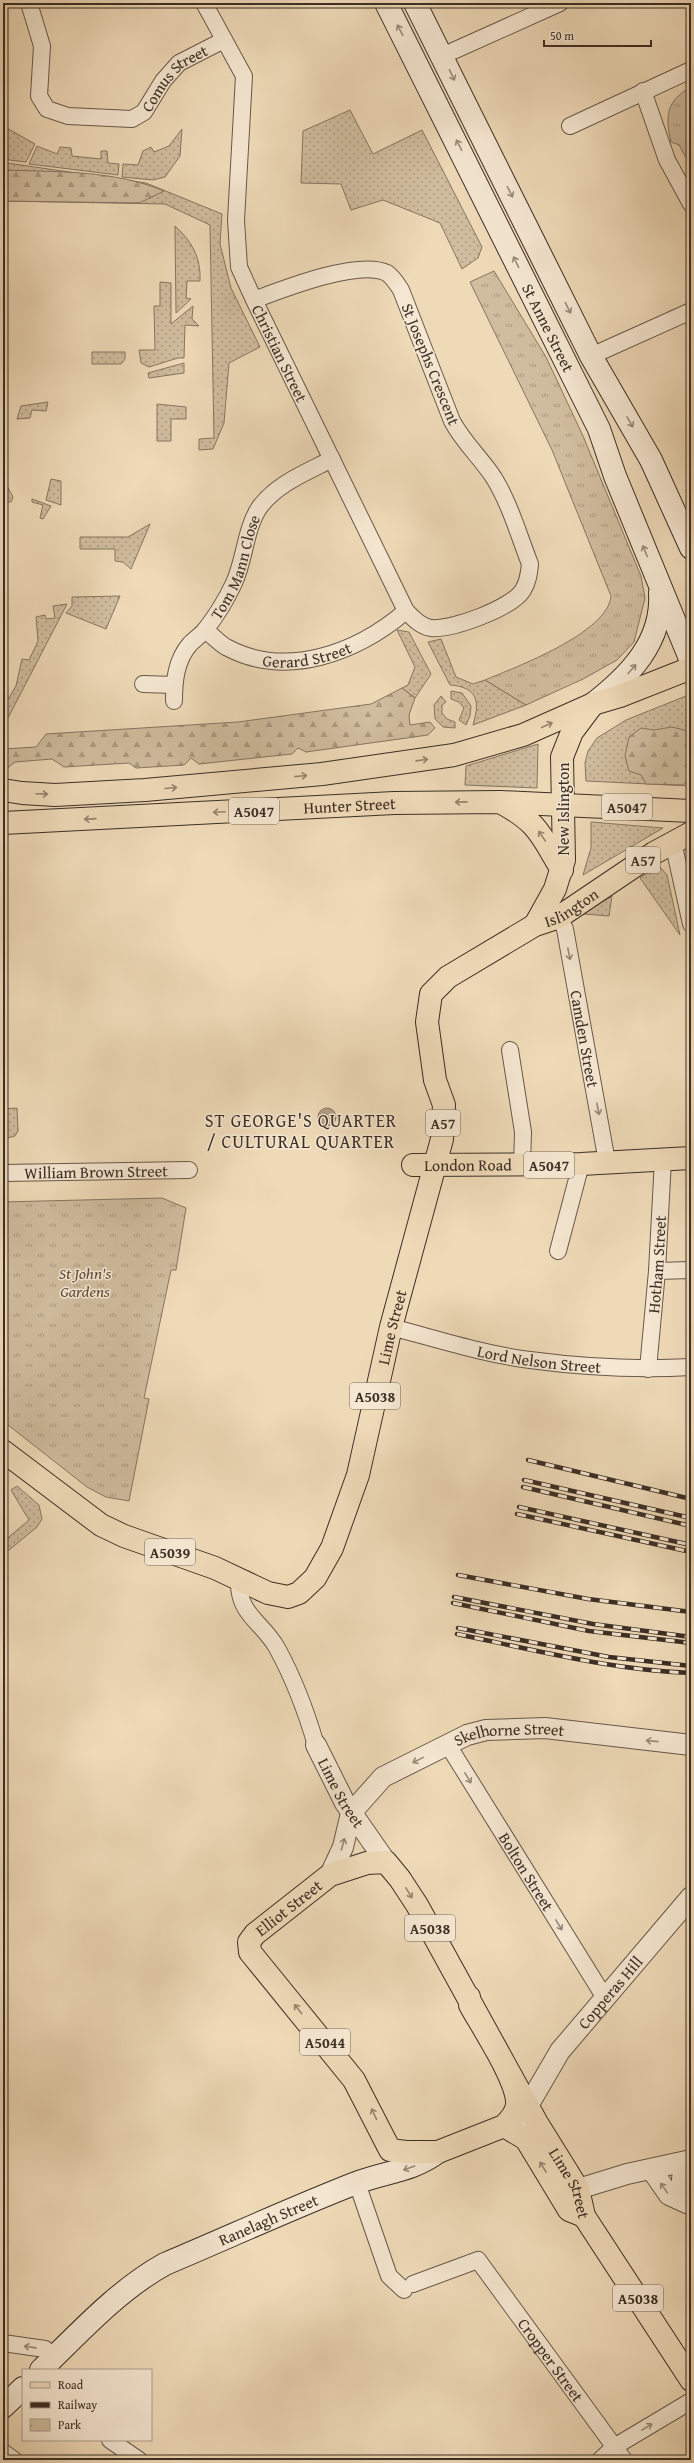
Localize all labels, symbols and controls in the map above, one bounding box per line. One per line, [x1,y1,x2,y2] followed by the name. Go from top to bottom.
[544,22,651,48] scale bar
[395,24,403,36] one-way arrow
[550,27,574,44] text: 50 m
[135,38,212,116] street label: Comus Street
[448,69,456,81] one-way arrow
[454,140,462,152] one-way arrow
[506,185,514,197] one-way arrow
[512,256,519,268] one-way arrow
[516,279,581,376] street label: St Anne Street
[396,299,467,429] street label: St Josephs Crescent
[246,300,314,406] street label: Christian Street
[564,302,572,314] one-way arrow
[626,416,634,428] one-way arrow
[204,511,266,624] street label: Tom Mann Close
[641,546,648,558] one-way arrow
[261,635,355,674] street label: Gerard Street
[627,663,636,674] one-way arrow
[541,721,553,728] one-way arrow
[415,756,428,764] one-way arrow
[551,763,575,855] street label: New Islington
[294,772,307,780] one-way arrow
[164,784,177,791] one-way arrow
[35,790,48,798] one-way arrow
[303,791,396,820] street label: Hunter Street
[602,794,652,820] road number: A5047
[229,798,279,824] road number: A5047
[455,798,468,806] one-way arrow
[213,809,226,816] one-way arrow
[84,815,97,822] one-way arrow
[538,830,546,842] one-way arrow
[626,847,660,873] road number: A57
[541,882,603,933] street label: Islington
[565,947,573,960] one-way arrow
[564,988,605,1090] street label: Camden Street
[594,1102,602,1115] one-way arrow
[205,1107,397,1155] district label: ST GEORGE'S QUARTER / CULTURAL QUARTER
[426,1110,460,1136] road number: A57
[424,1152,512,1177] street label: London Road
[524,1152,574,1178] road number: A5047
[24,1158,168,1185] street label: William Brown Street
[641,1214,672,1314] street label: Hotham Street
[59,1261,111,1303] park label: St John's Gardens
[371,1286,413,1367] street label: Lime Street
[475,1338,602,1379] street label: Lord Nelson Street
[350,1383,400,1409] road number: A5038
[145,1539,195,1565] road number: A5039
[449,1716,566,1752] street label: Skelhorne Street
[646,1737,659,1744] one-way arrow
[312,1754,371,1833] street label: Lime Street
[412,1757,424,1764] one-way arrow
[464,1773,473,1784] one-way arrow
[493,1828,560,1916] street label: Bolton Street
[340,1838,347,1851] one-way arrow
[250,1873,327,1942] street label: Elliot Street
[406,1887,414,1899] one-way arrow
[405,1915,455,1941] road number: A5038
[555,1919,563,1930] one-way arrow
[572,1950,648,2034] street label: Copperas Hill
[294,2004,303,2014] one-way arrow
[300,2029,350,2055] road number: A5044
[370,2109,377,2121] one-way arrow
[543,2143,596,2221] street label: Lime Street
[539,2162,547,2173] one-way arrow
[403,2164,415,2172] one-way arrow
[660,2183,668,2194] one-way arrow
[215,2187,322,2252] street label: Ranelagh Street
[613,2285,663,2311] road number: A5038
[512,2313,590,2407] street label: Cropper Street
[24,2343,37,2351] one-way arrow
[22,2369,152,2441] legend
[58,2376,84,2393] text: Road
[58,2396,97,2413] text: Railway
[58,2416,82,2433] text: Park
[641,2422,653,2430] one-way arrow

